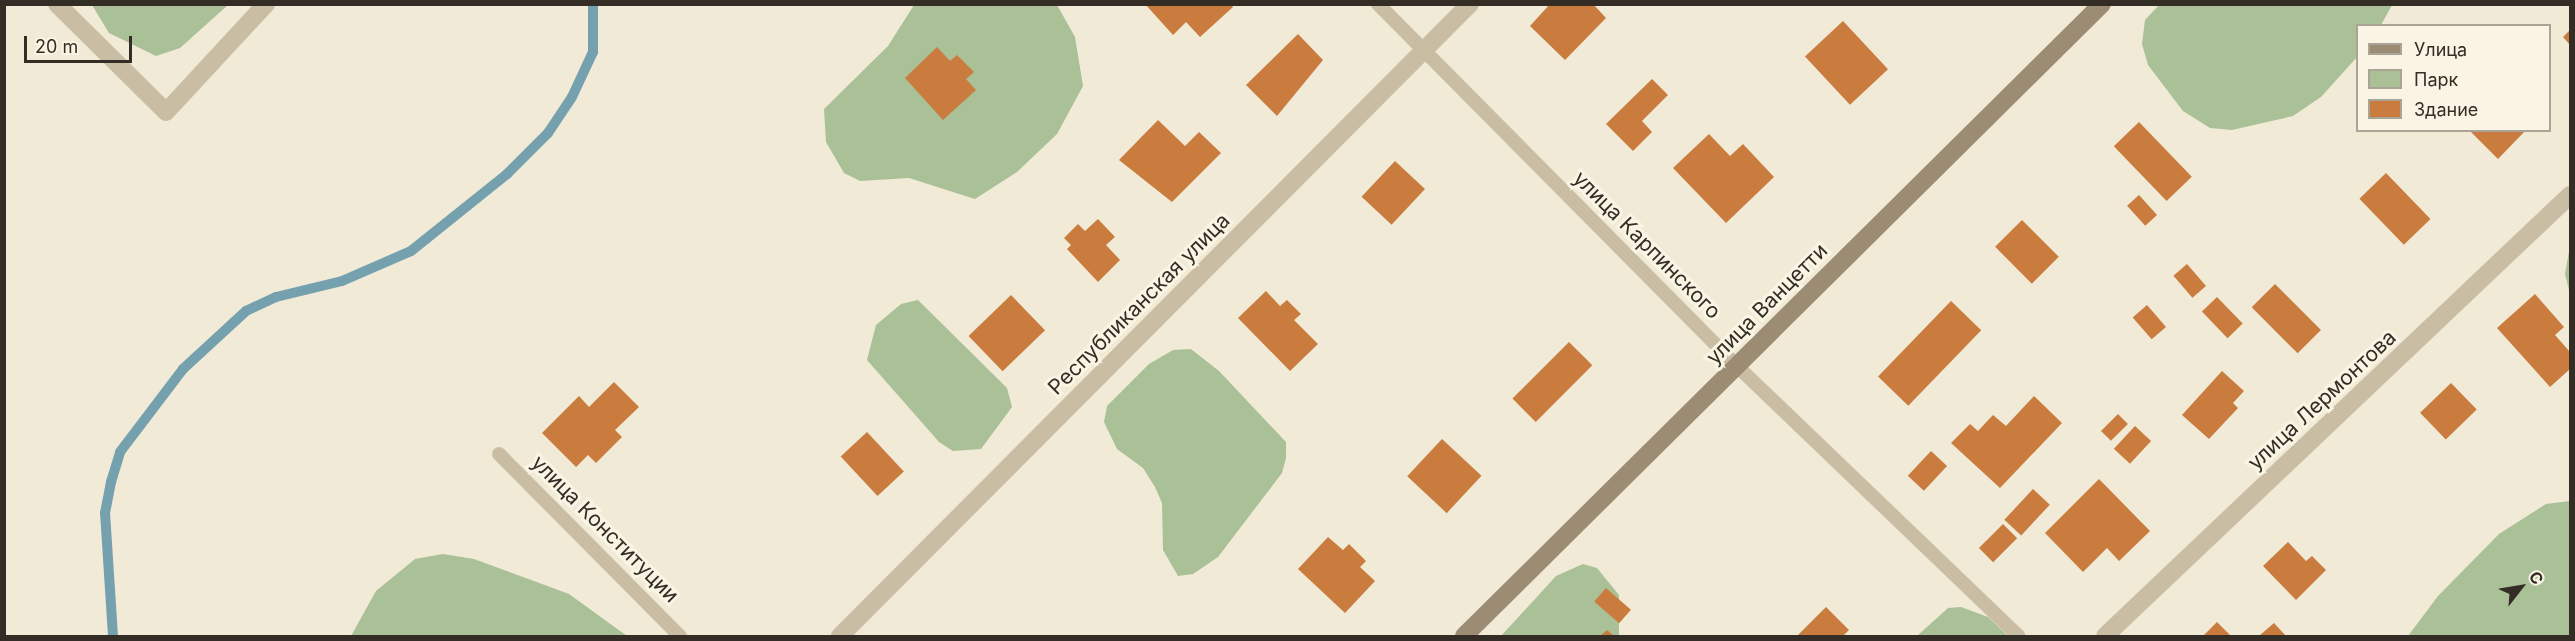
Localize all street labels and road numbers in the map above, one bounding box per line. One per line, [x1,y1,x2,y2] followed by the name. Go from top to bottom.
[1568,166,1726,324] street label: улица Карпинского
[1043,208,1235,400] street label: Республиканская улица
[1701,238,1833,370] street label: улица Ванцетти
[2243,325,2401,475] street label: улица Лермонтова
[526,450,684,608] street label: улица Конституции

